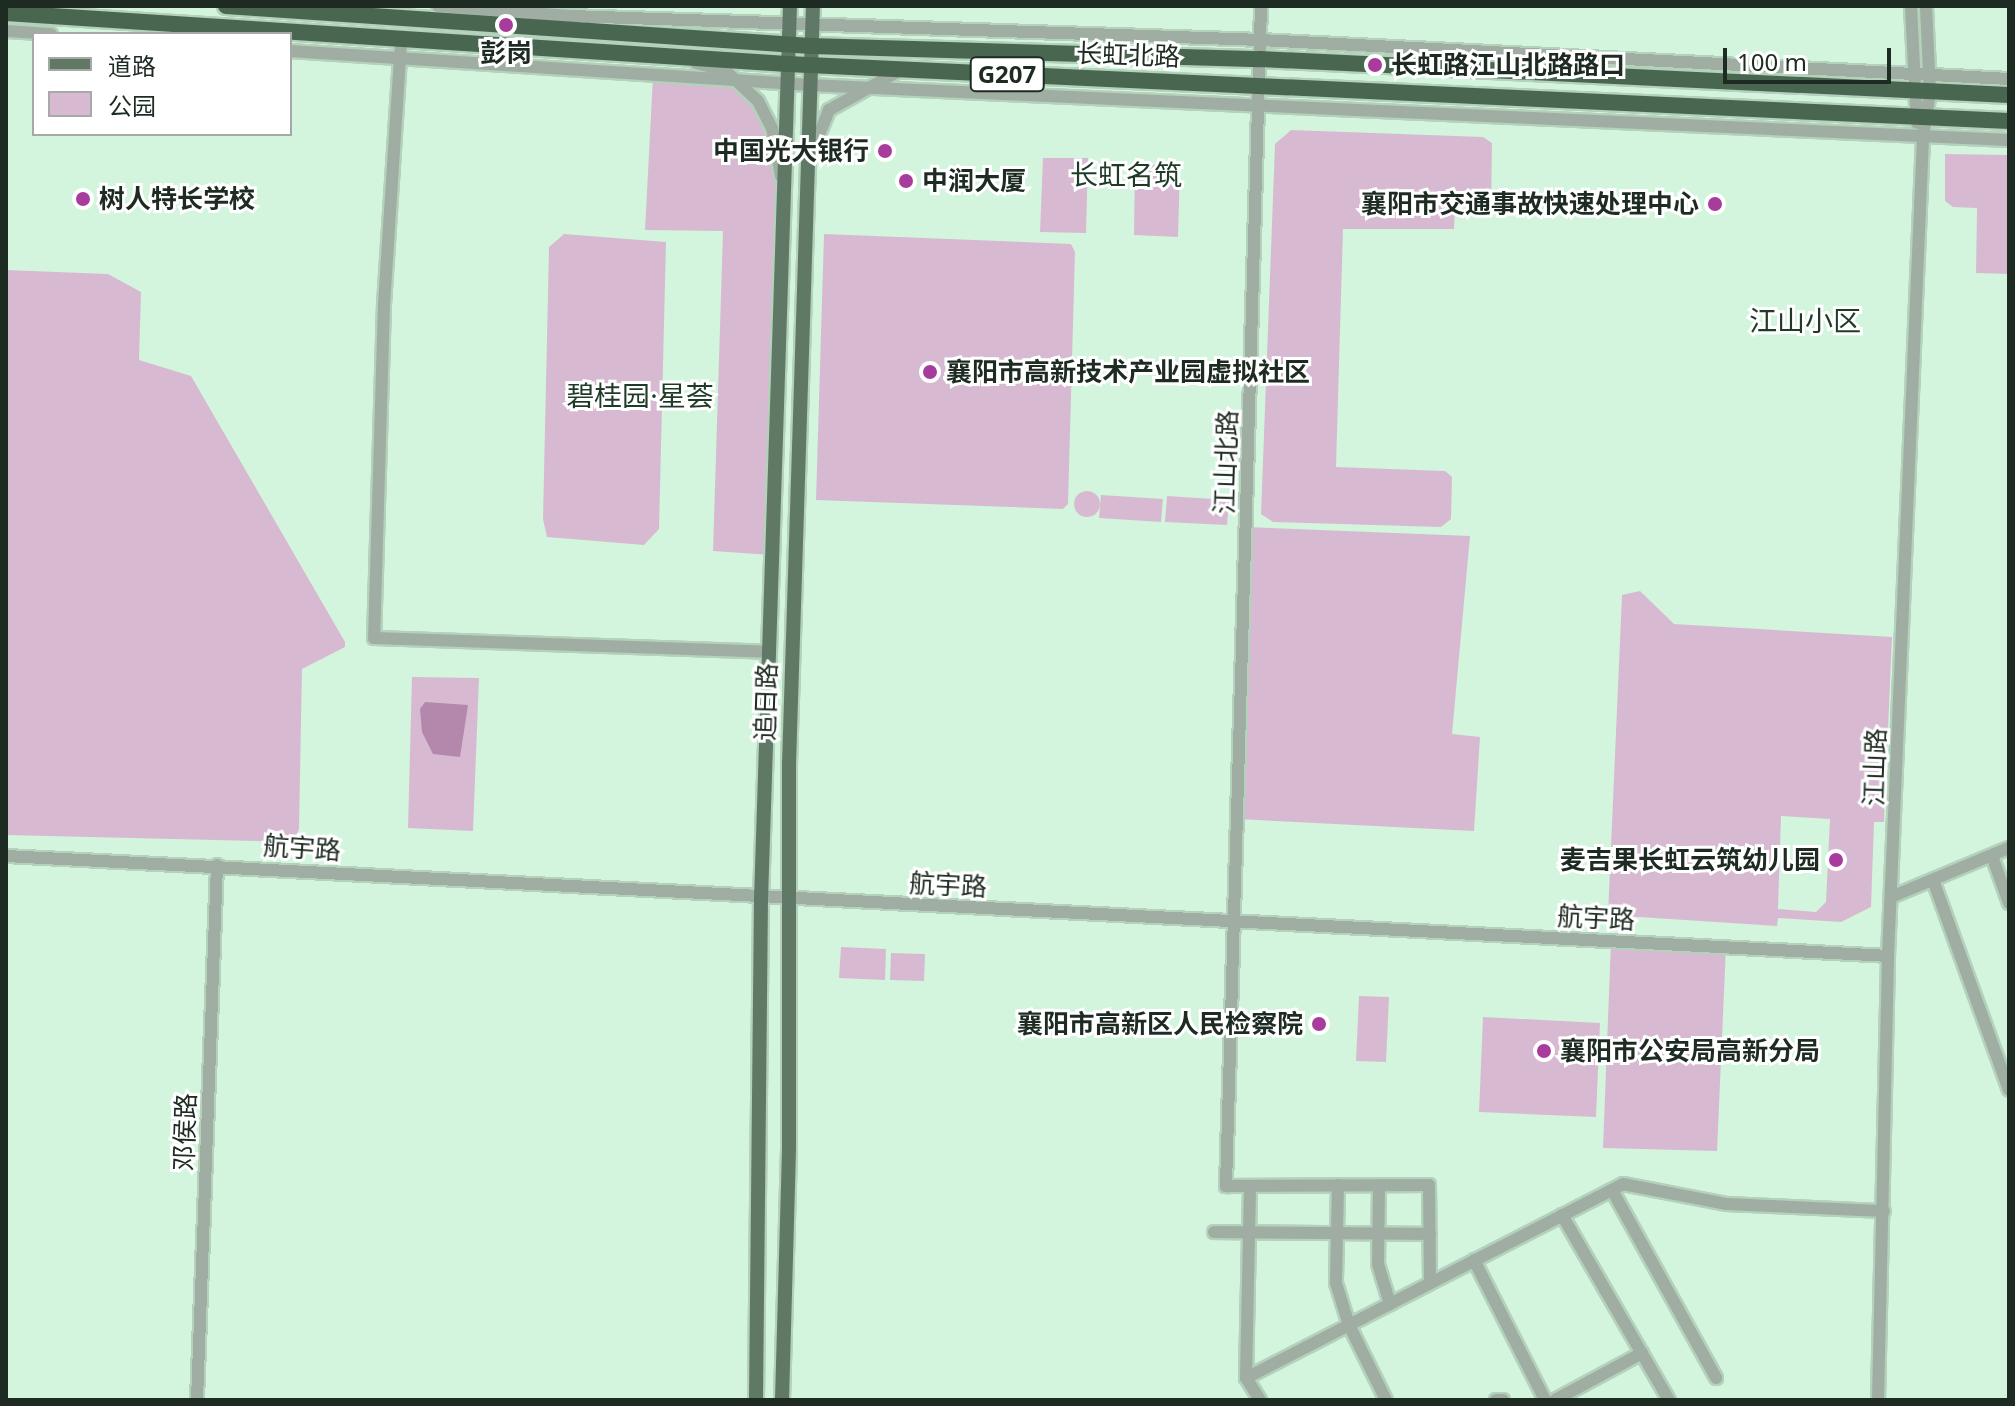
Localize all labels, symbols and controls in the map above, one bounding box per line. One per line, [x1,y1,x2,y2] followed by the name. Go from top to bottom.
[497,16,515,34] marker: 彭岗
[32,32,292,136] legend
[1727,32,1895,82] scale bar
[480,37,532,69] place label: 彭岗
[1075,38,1181,72] street label: 长虹北路
[1737,45,1807,78] text: 100 m
[108,49,156,82] text: 道路
[1391,49,1625,81] place label: 长虹路江山北路路口
[969,54,1045,94] road number: G207
[1366,56,1384,74] marker: 长虹路江山北路路口
[108,89,156,122] text: 公园
[713,135,869,167] place label: 中国光大银行
[876,142,894,160] marker: 中国光大银行
[1070,157,1182,191] district label: 长虹名筑
[922,165,1026,197] place label: 中润大厦
[897,172,915,190] marker: 中润大厦
[99,183,255,215] place label: 树人特长学校
[1361,188,1699,220] place label: 襄阳市交通事故快速处理中心
[74,190,92,208] marker: 树人特长学校
[1706,195,1724,213] marker: 襄阳市交通事故快速处理中心
[1749,303,1861,337] district label: 江山小区
[946,356,1310,388] place label: 襄阳市高新技术产业园虚拟社区
[921,363,939,381] marker: 襄阳市高新技术产业园虚拟社区
[566,378,714,412] district label: 碧桂园·星荟
[1209,409,1243,515] street label: 江山北路
[749,662,783,742] street label: 追日路
[1858,727,1892,807] street label: 江山路
[262,830,342,866] street label: 航宇路
[1560,844,1820,876] place label: 麦吉果长虹云筑幼儿园
[1827,851,1845,869] marker: 麦吉果长虹云筑幼儿园
[908,867,988,903] street label: 航宇路
[1556,900,1636,936] street label: 航宇路
[1017,1008,1303,1040] place label: 襄阳市高新区人民检察院
[1310,1015,1328,1033] marker: 襄阳市高新区人民检察院
[1560,1035,1820,1067] place label: 襄阳市公安局高新分局
[1535,1042,1553,1060] marker: 襄阳市公安局高新分局
[168,1092,202,1172] street label: 邓侯路

